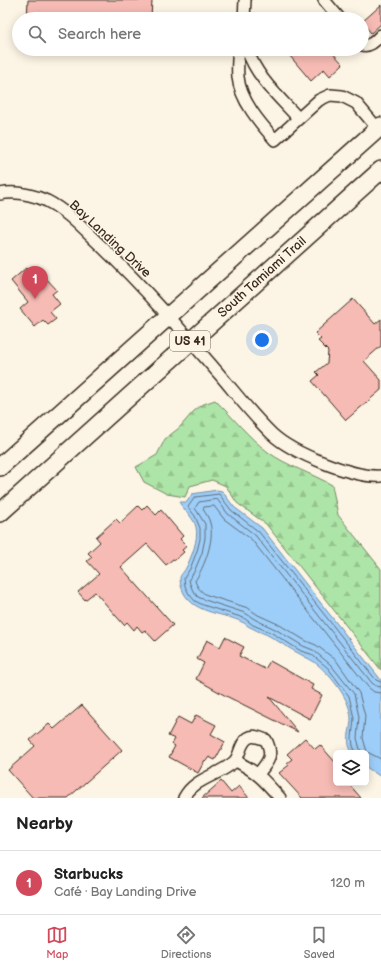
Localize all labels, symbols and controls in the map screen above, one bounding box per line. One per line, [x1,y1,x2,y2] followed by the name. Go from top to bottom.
[12,12,369,56] search box
[26,23,48,45] icon: search
[58,25,141,44] text: Search here
[66,197,154,281] street label: Bay Landing Drive
[214,233,310,321] street label: South Tamiami Trail
[22,266,48,299] pin: 1
[252,330,272,350] your location
[170,331,210,351] road number: US 41
[333,750,369,786] map controls
[333,750,369,786] button: layers
[16,814,73,834] text: Nearby
[54,865,123,884] text: Starbucks
[26,875,32,891] text: 1
[330,875,365,891] text: 120 m
[54,884,196,900] text: Café · Bay Landing Drive
[46,924,68,961] tab: Map
[161,924,211,961] tab: Directions
[304,924,335,961] tab: Saved

